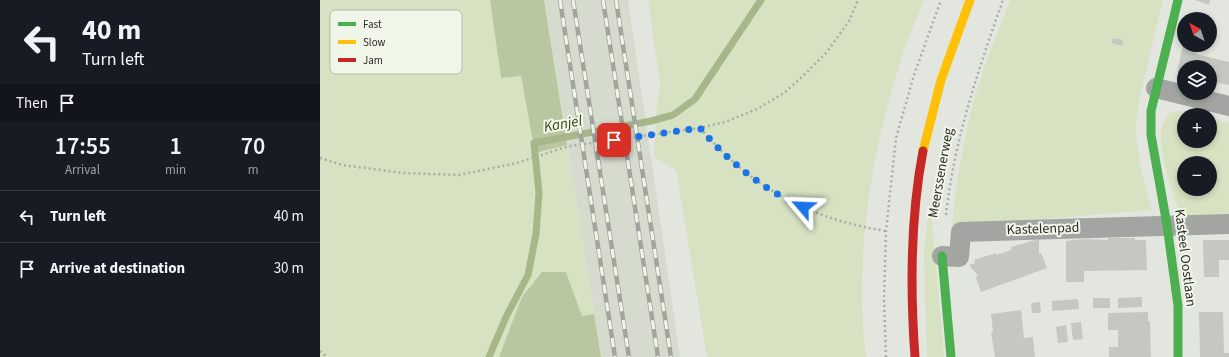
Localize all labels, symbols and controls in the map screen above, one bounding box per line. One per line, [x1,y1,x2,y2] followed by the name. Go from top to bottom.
[82,10,141,50] text: 40 m
[330,10,462,74] legend
[1177,12,1217,52] north arrow
[1177,12,1217,196] map controls
[16,16,68,68] icon: left
[363,17,382,32] text: Fast
[363,35,386,50] text: Slow
[82,47,144,72] text: Turn left
[363,53,383,68] text: Jam
[1177,60,1217,100] button: layers
[56,92,78,114] icon: arrive
[16,93,48,114] text: Then
[1177,108,1217,148] button: +
[542,110,584,138] water label: Kanjel
[597,123,631,157] pin
[923,126,959,220] street label: Meerssenerweg
[55,129,110,164] text: 17:55
[169,129,182,164] text: 1
[241,129,265,164] text: 70
[603,129,625,151] icon: arrive
[1177,156,1217,196] button: −
[65,161,100,179] text: Arrival
[165,161,186,179] text: min
[248,161,258,179] text: m
[782,186,824,228] position arrow
[16,206,38,228] icon: left
[50,206,106,227] text: Turn left
[274,206,304,227] text: 40 m
[1169,208,1201,308] street label: Kasteel Oostlaan
[1006,218,1080,240] street label: Kastelenpad
[16,258,38,280] icon: arrive
[50,258,185,279] text: Arrive at destination
[274,258,304,279] text: 30 m

